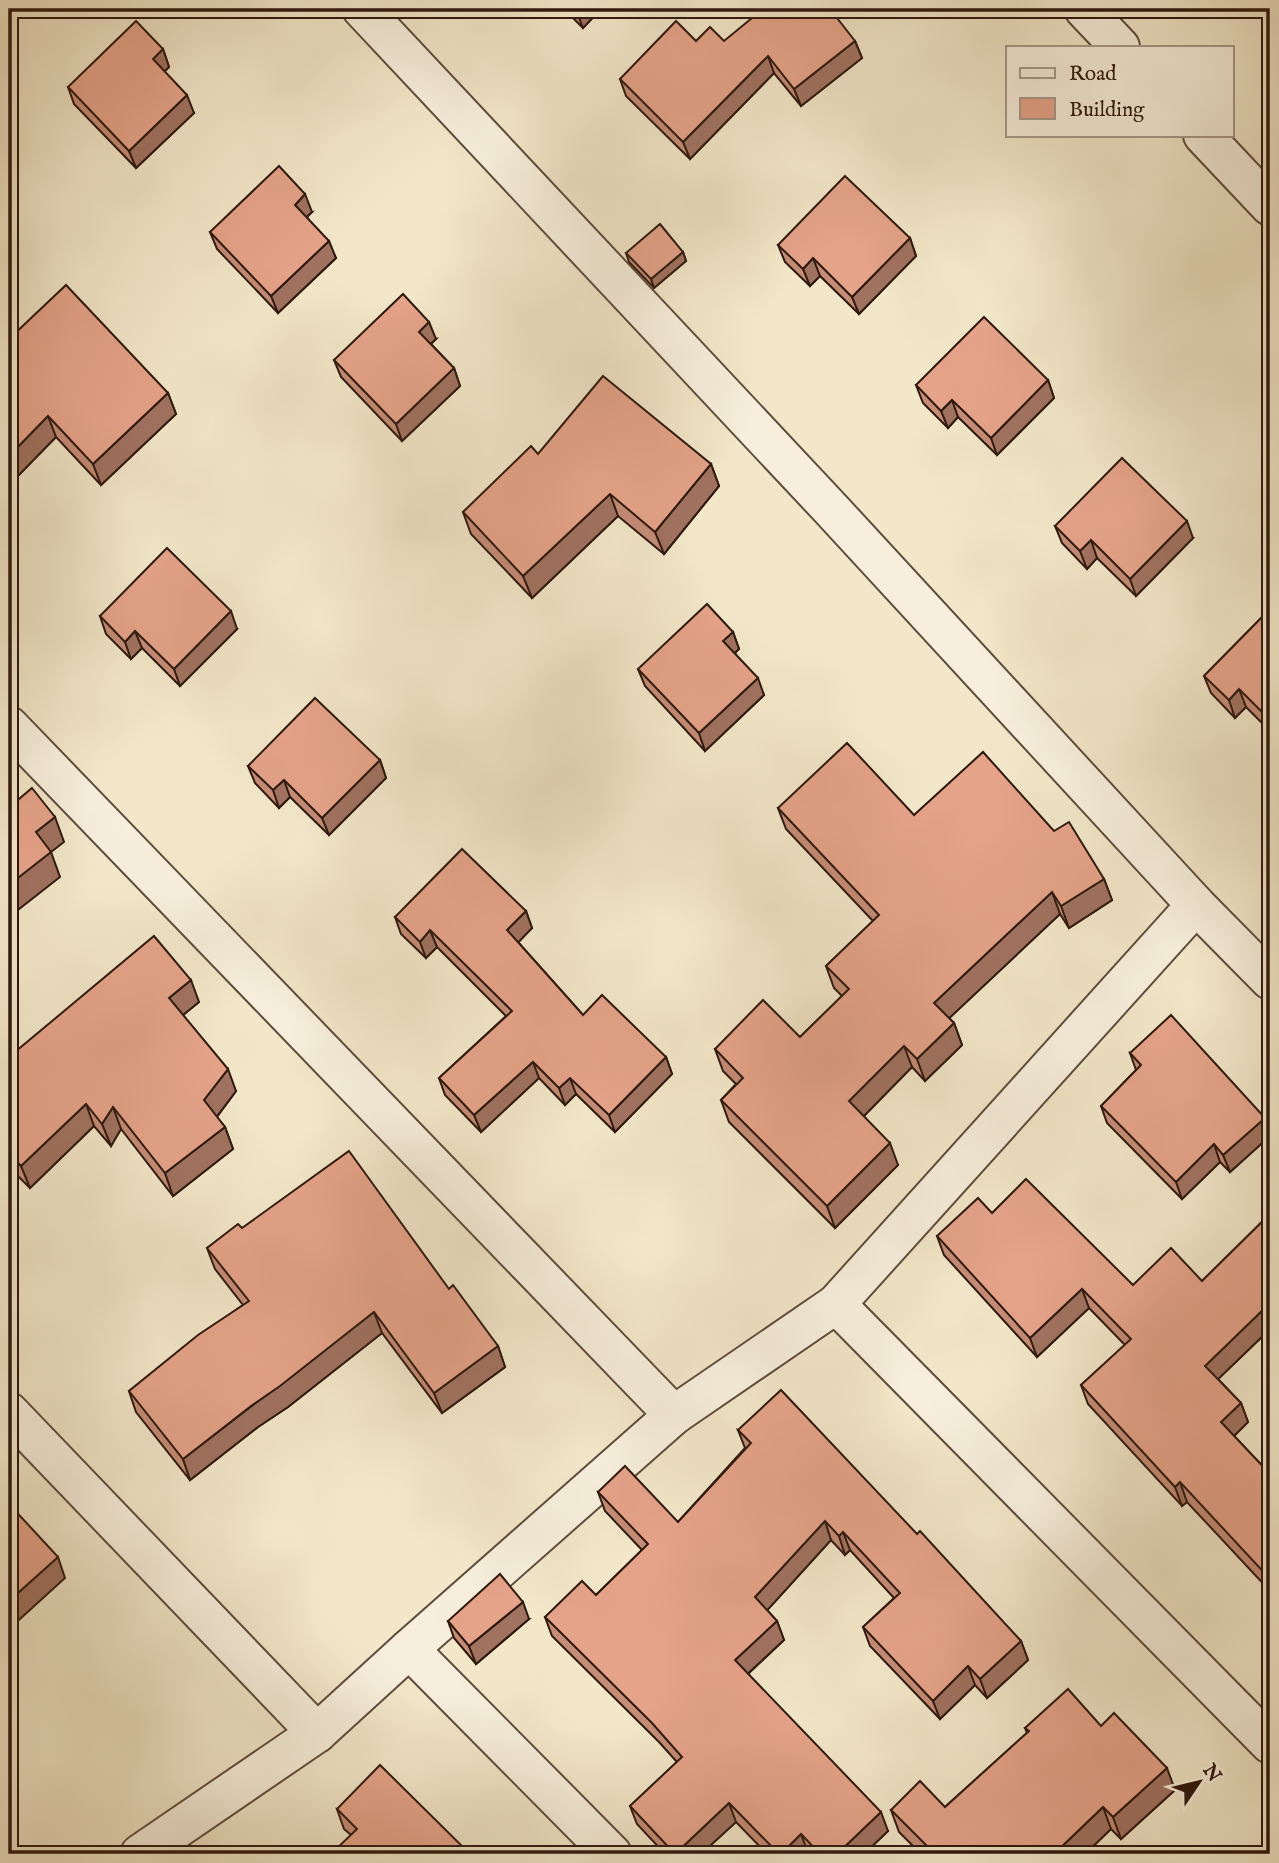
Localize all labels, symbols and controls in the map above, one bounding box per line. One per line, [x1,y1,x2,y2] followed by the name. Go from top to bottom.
[1006,46,1234,136] legend
[1069,61,1117,88] text: Road
[1069,97,1145,124] text: Building
[1164,1748,1234,1818] north arrow
[1196,1759,1226,1787] text: N

